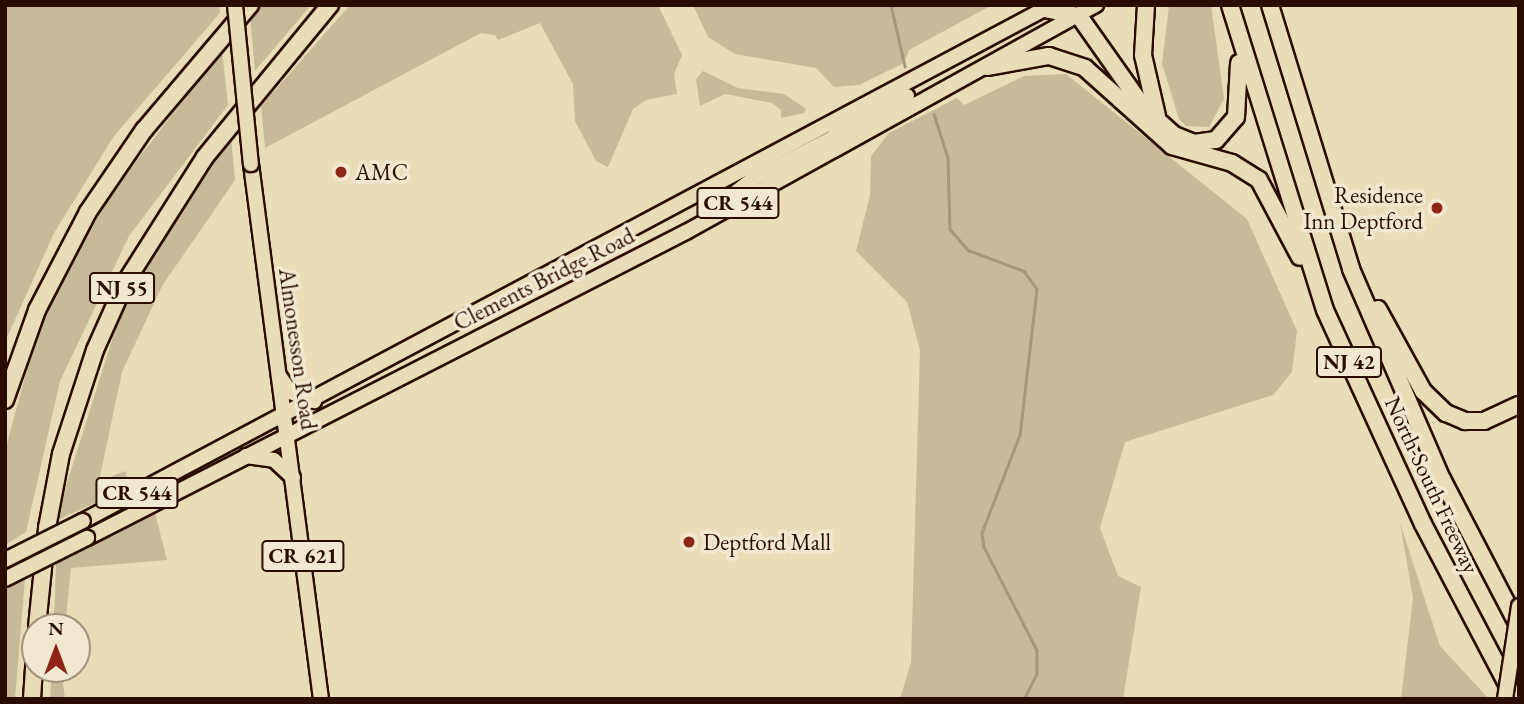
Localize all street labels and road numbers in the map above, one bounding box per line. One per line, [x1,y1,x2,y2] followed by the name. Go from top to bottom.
[696,186,780,220] road number: CR 544
[449,221,639,337] street label: Clements Bridge Road
[273,266,323,432] street label: Almonesson Road
[89,270,155,306] road number: NJ 55
[1316,344,1382,380] road number: NJ 42
[1379,392,1485,578] street label: North-South Freeway
[95,476,179,510] road number: CR 544
[261,538,345,574] road number: CR 621

